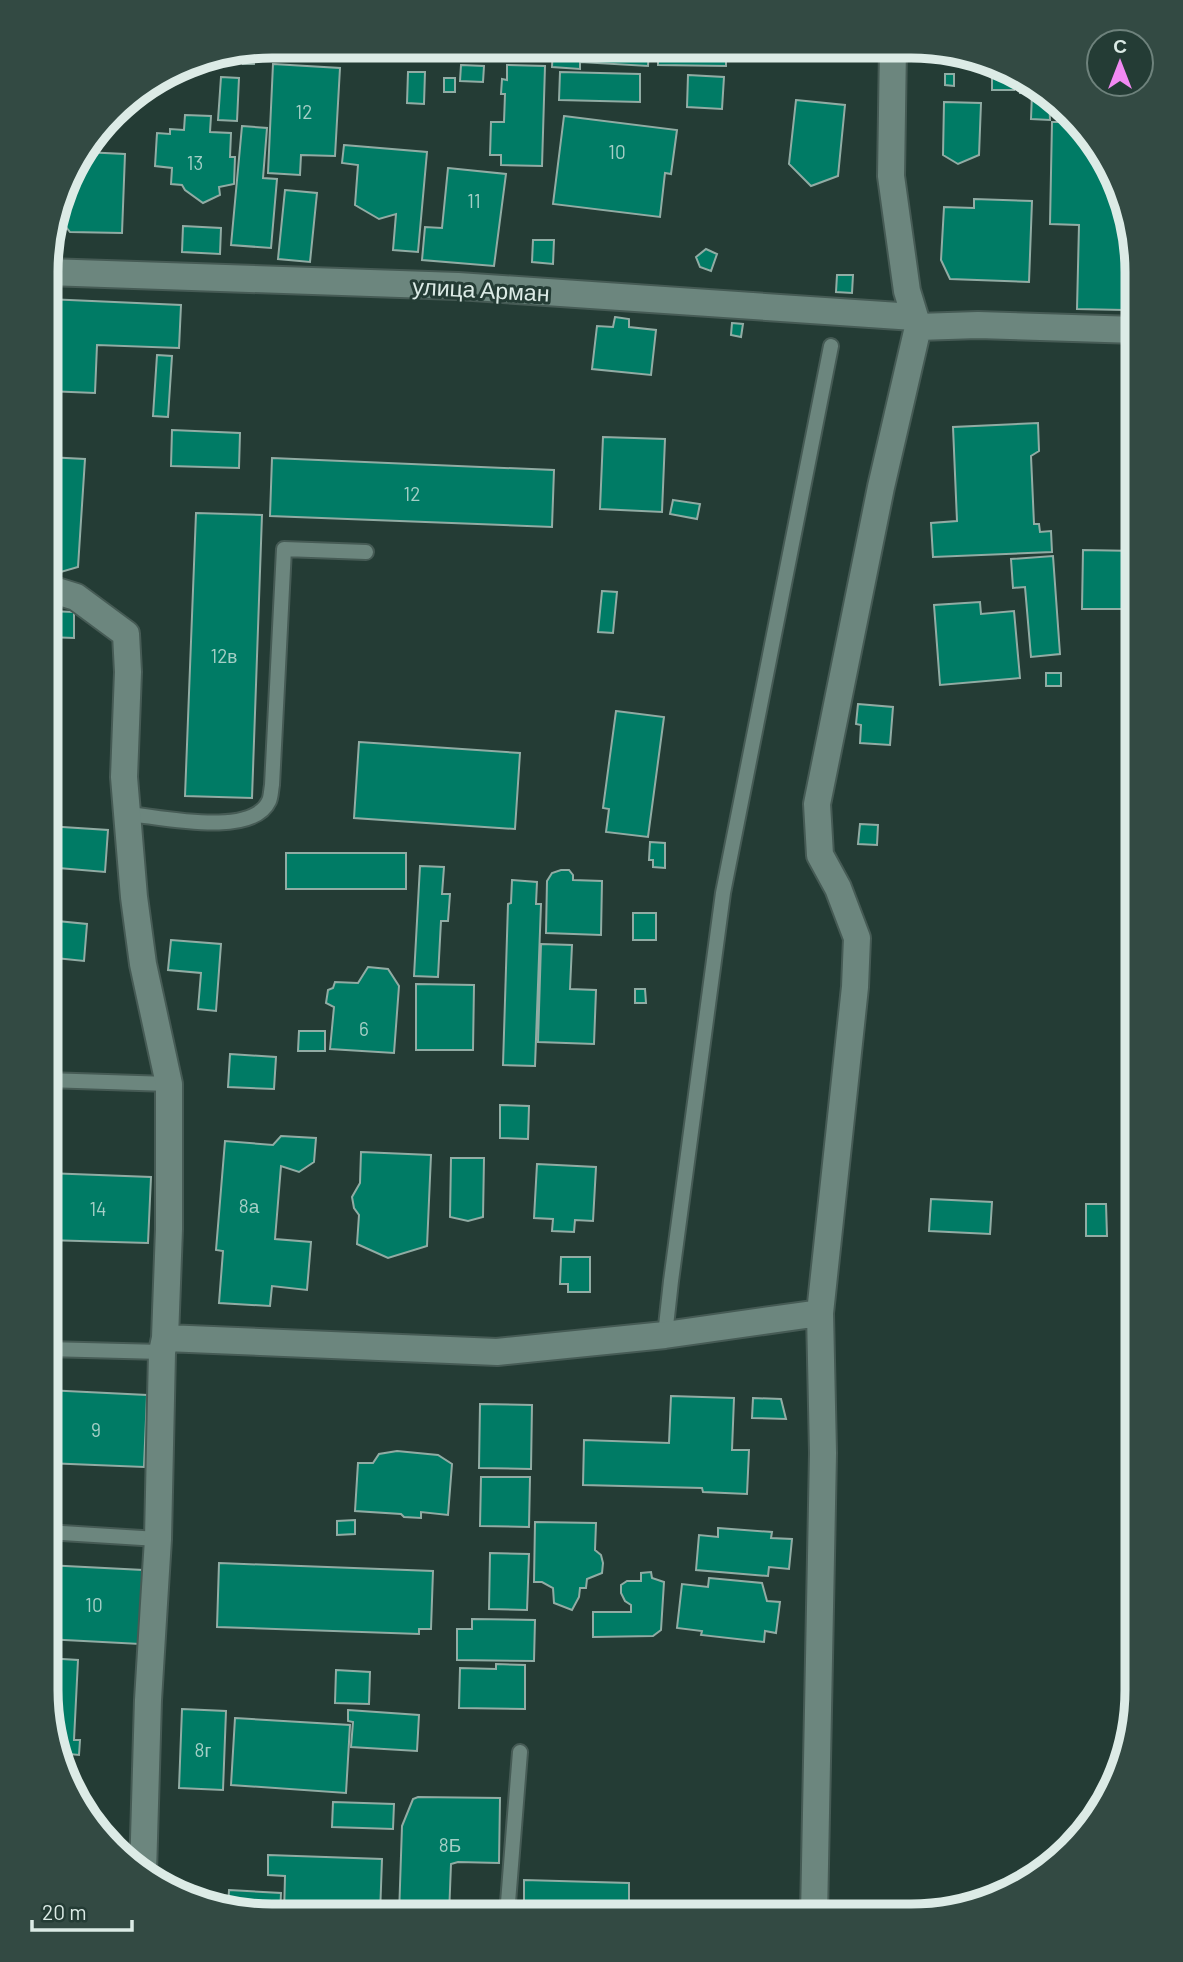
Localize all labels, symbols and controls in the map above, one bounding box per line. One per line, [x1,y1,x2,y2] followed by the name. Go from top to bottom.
[1085,28,1155,98] north arrow
[1113,34,1127,57] text: С
[296,100,312,123] house number: 12
[608,140,626,163] house number: 10
[187,151,203,174] house number: 13
[467,189,481,212] house number: 11
[412,271,550,307] street label: улица Арман
[404,482,420,505] house number: 12
[211,644,237,667] house number: 12в
[359,1017,369,1040] house number: 6
[239,1194,260,1217] house number: 8а
[89,1197,107,1220] house number: 14
[91,1418,101,1441] house number: 9
[85,1593,103,1616] house number: 10
[195,1738,211,1761] house number: 8г
[439,1833,461,1856] house number: 8Б
[32,1888,131,1932] scale bar
[42,1899,87,1924] text: 20 m

